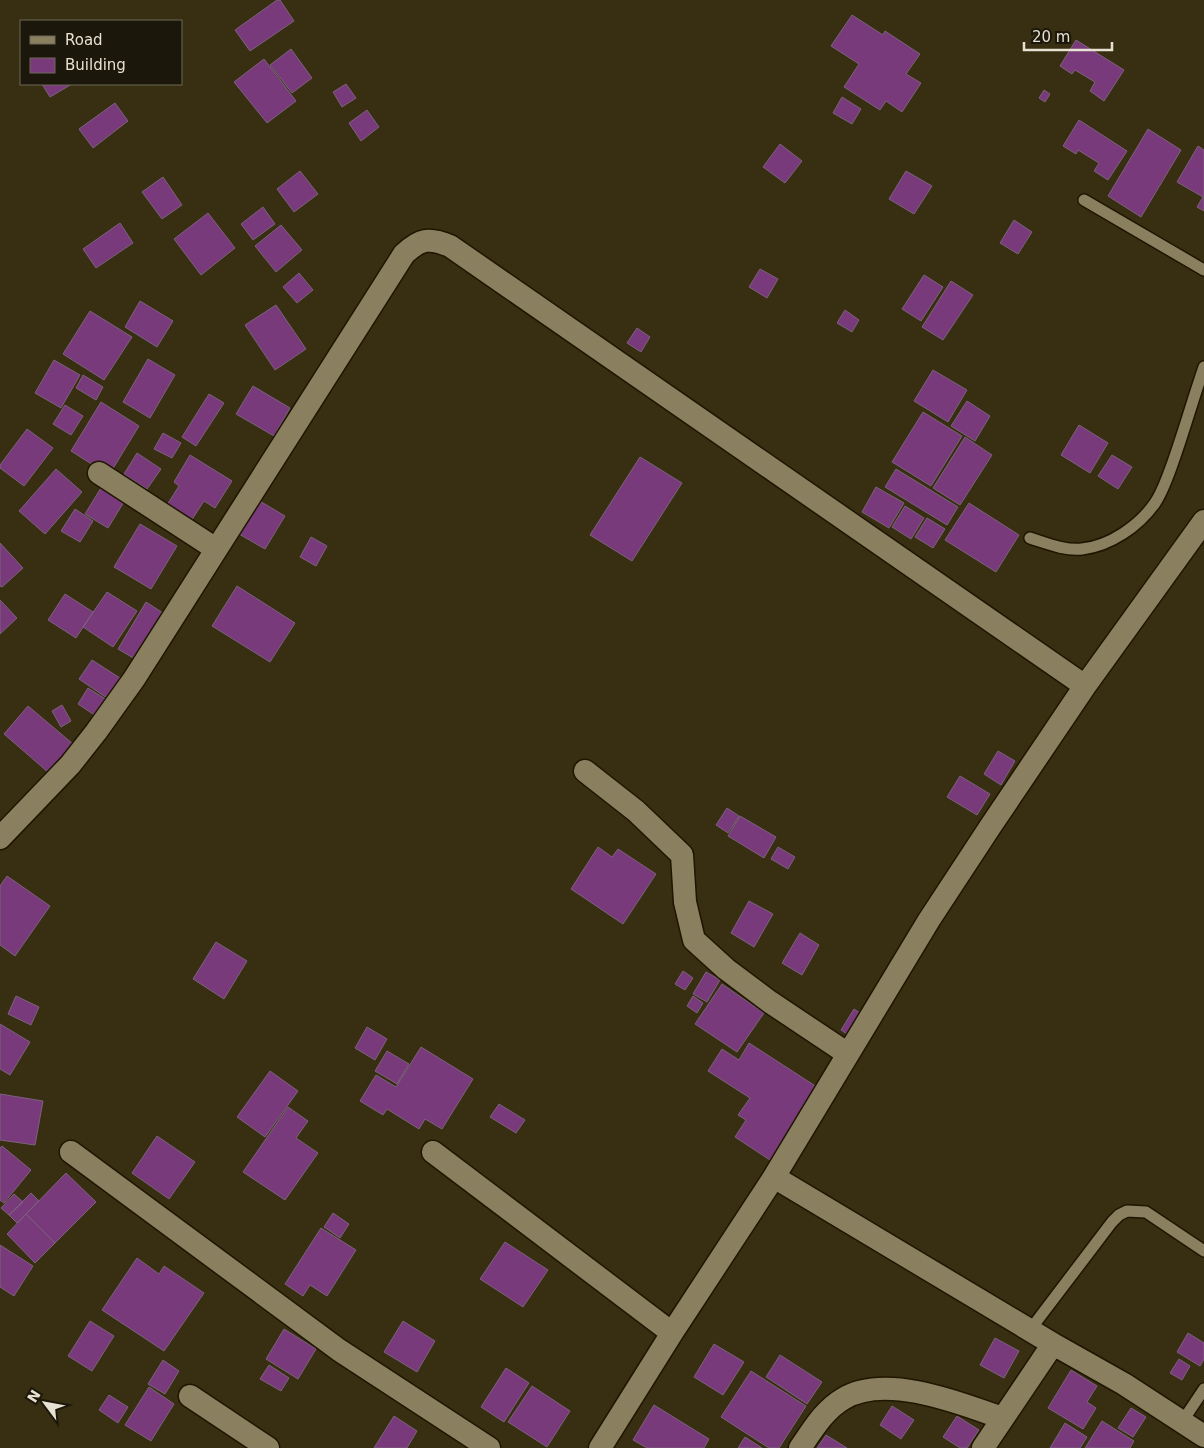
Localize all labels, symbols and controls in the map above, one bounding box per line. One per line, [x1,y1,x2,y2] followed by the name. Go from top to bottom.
[20,20,182,85] legend
[1024,20,1112,52] scale bar
[1032,28,1070,46] text: 20 m
[65,31,103,49] text: Road
[65,56,126,74] text: Building
[20,1378,70,1428] north arrow
[24,1387,44,1405] text: N

